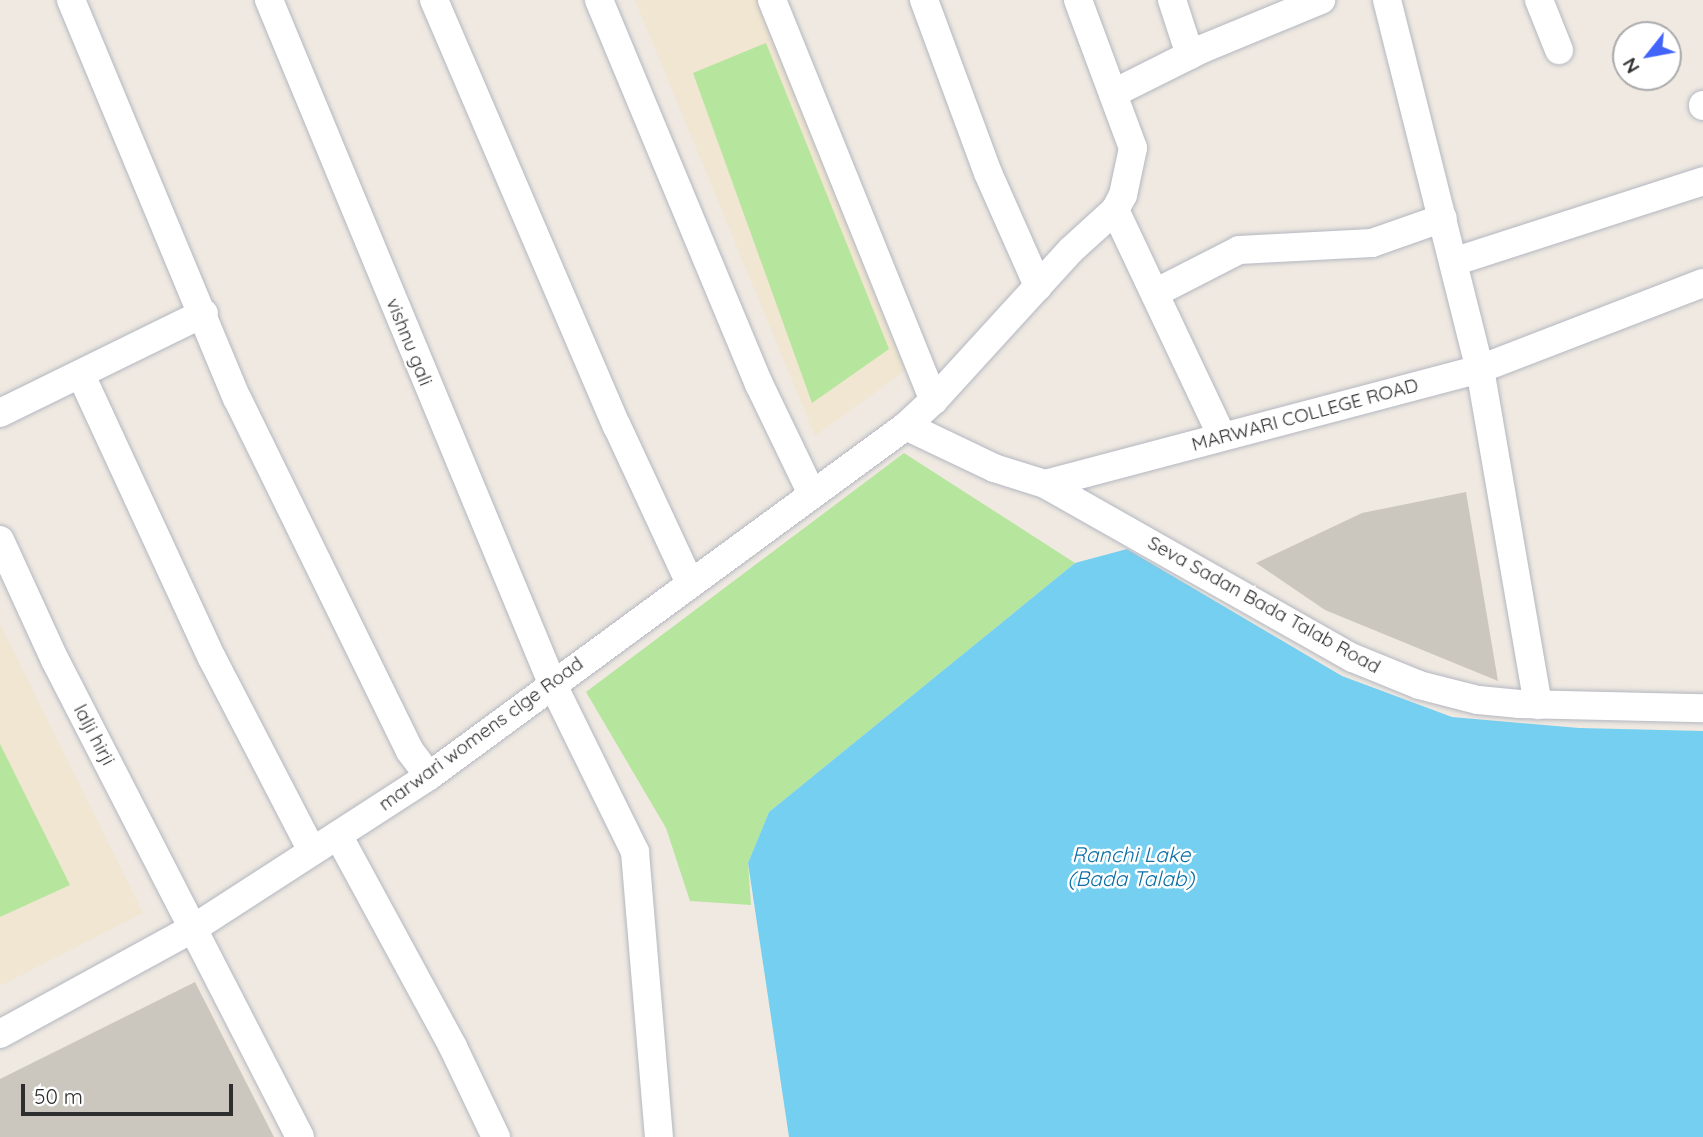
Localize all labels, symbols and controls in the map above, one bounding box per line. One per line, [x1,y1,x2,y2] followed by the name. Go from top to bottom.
[1612,21,1682,91] north arrow
[1617,54,1645,78] text: N
[381,295,437,389] street label: vishnu gali
[1189,374,1421,456] street label: MARWARI COLLEGE ROAD
[1144,531,1384,679] street label: Seva Sadan Bada Talab Road
[374,652,588,816] street label: marwari womens clge Road
[69,701,119,769] street label: lalji hirji
[1068,841,1194,891] water label: Ranchi Lake (Bada Talab)
[24,1070,236,1114] scale bar
[34,1083,83,1109] text: 50 m

